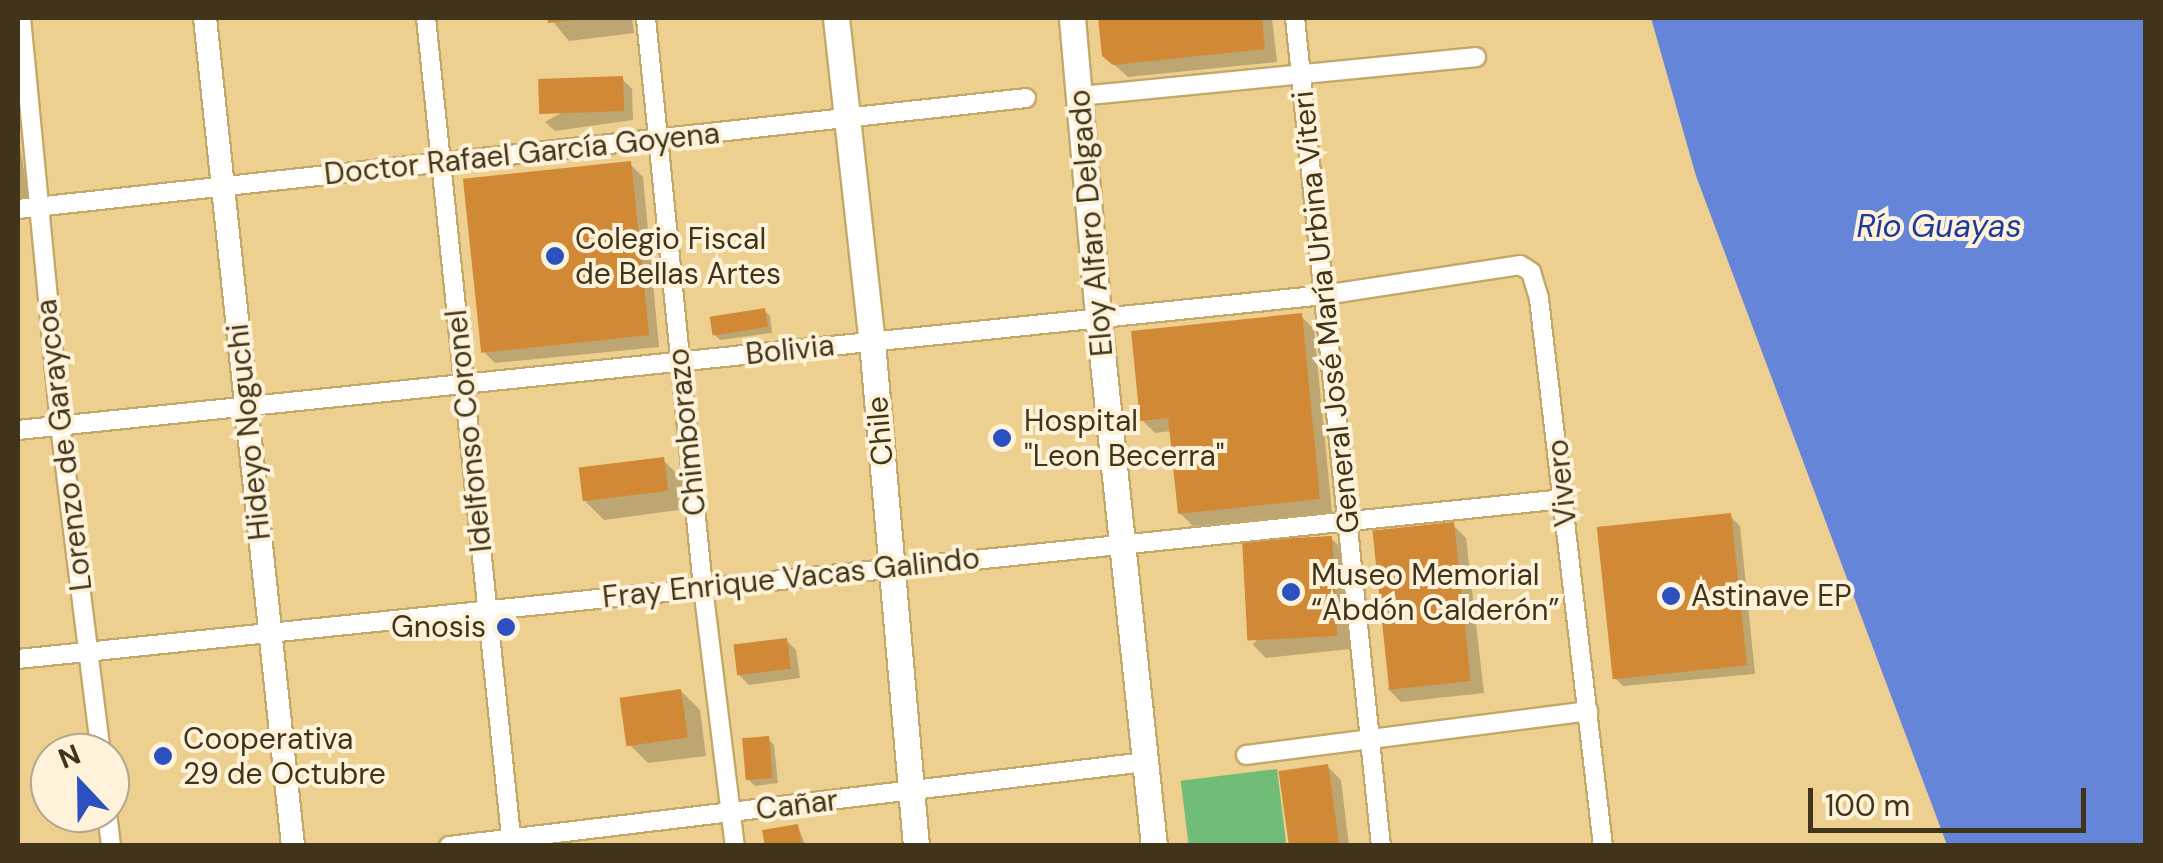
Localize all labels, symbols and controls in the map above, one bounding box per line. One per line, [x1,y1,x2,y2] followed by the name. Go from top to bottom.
[1061,88,1121,358] street label: Eloy Alfaro Delgado
[1285,89,1367,535] street label: General José María Urbina Viteri
[322,115,722,193] street label: Doctor Rafael García Goyena
[1856,207,2022,245] water label: Río Guayas
[575,221,781,292] place label: Colegio Fiscal de Bellas Artes
[544,245,566,267] marker: Colegio Fiscal de Bellas Artes
[28,297,100,593] street label: Lorenzo de Garaycoa
[438,308,500,554] street label: Idelfonso Coronel
[220,322,278,542] street label: Hideyo Noguchi
[744,327,836,373] street label: Bolivia
[660,346,714,518] street label: Chimborazo
[859,395,901,467] street label: Chile
[1024,403,1225,474] place label: Hospital "Leon Becerra"
[989,425,1015,451] marker: Hospital "Leon Becerra"
[1540,438,1584,528] street label: Vivero
[601,540,981,616] street label: Fray Enrique Vacas Galindo
[1311,557,1559,628] place label: Museo Memorial “Abdón Calderón”
[1691,578,1852,614] place label: Astinave EP
[1280,581,1302,603] marker: Museo Memorial “Abdón Calderón”
[1660,585,1682,607] marker: Astinave EP
[391,609,486,645] place label: Gnosis
[495,616,517,638] marker: Gnosis
[183,721,386,792] place label: Cooperativa 29 de Octubre
[30,733,130,833] north arrow
[53,736,86,778] text: N
[152,745,174,767] marker: Cooperativa 29 de Octubre
[1813,768,2090,830] scale bar
[754,782,840,828] street label: Cañar
[1825,786,1910,825] text: 100 m

